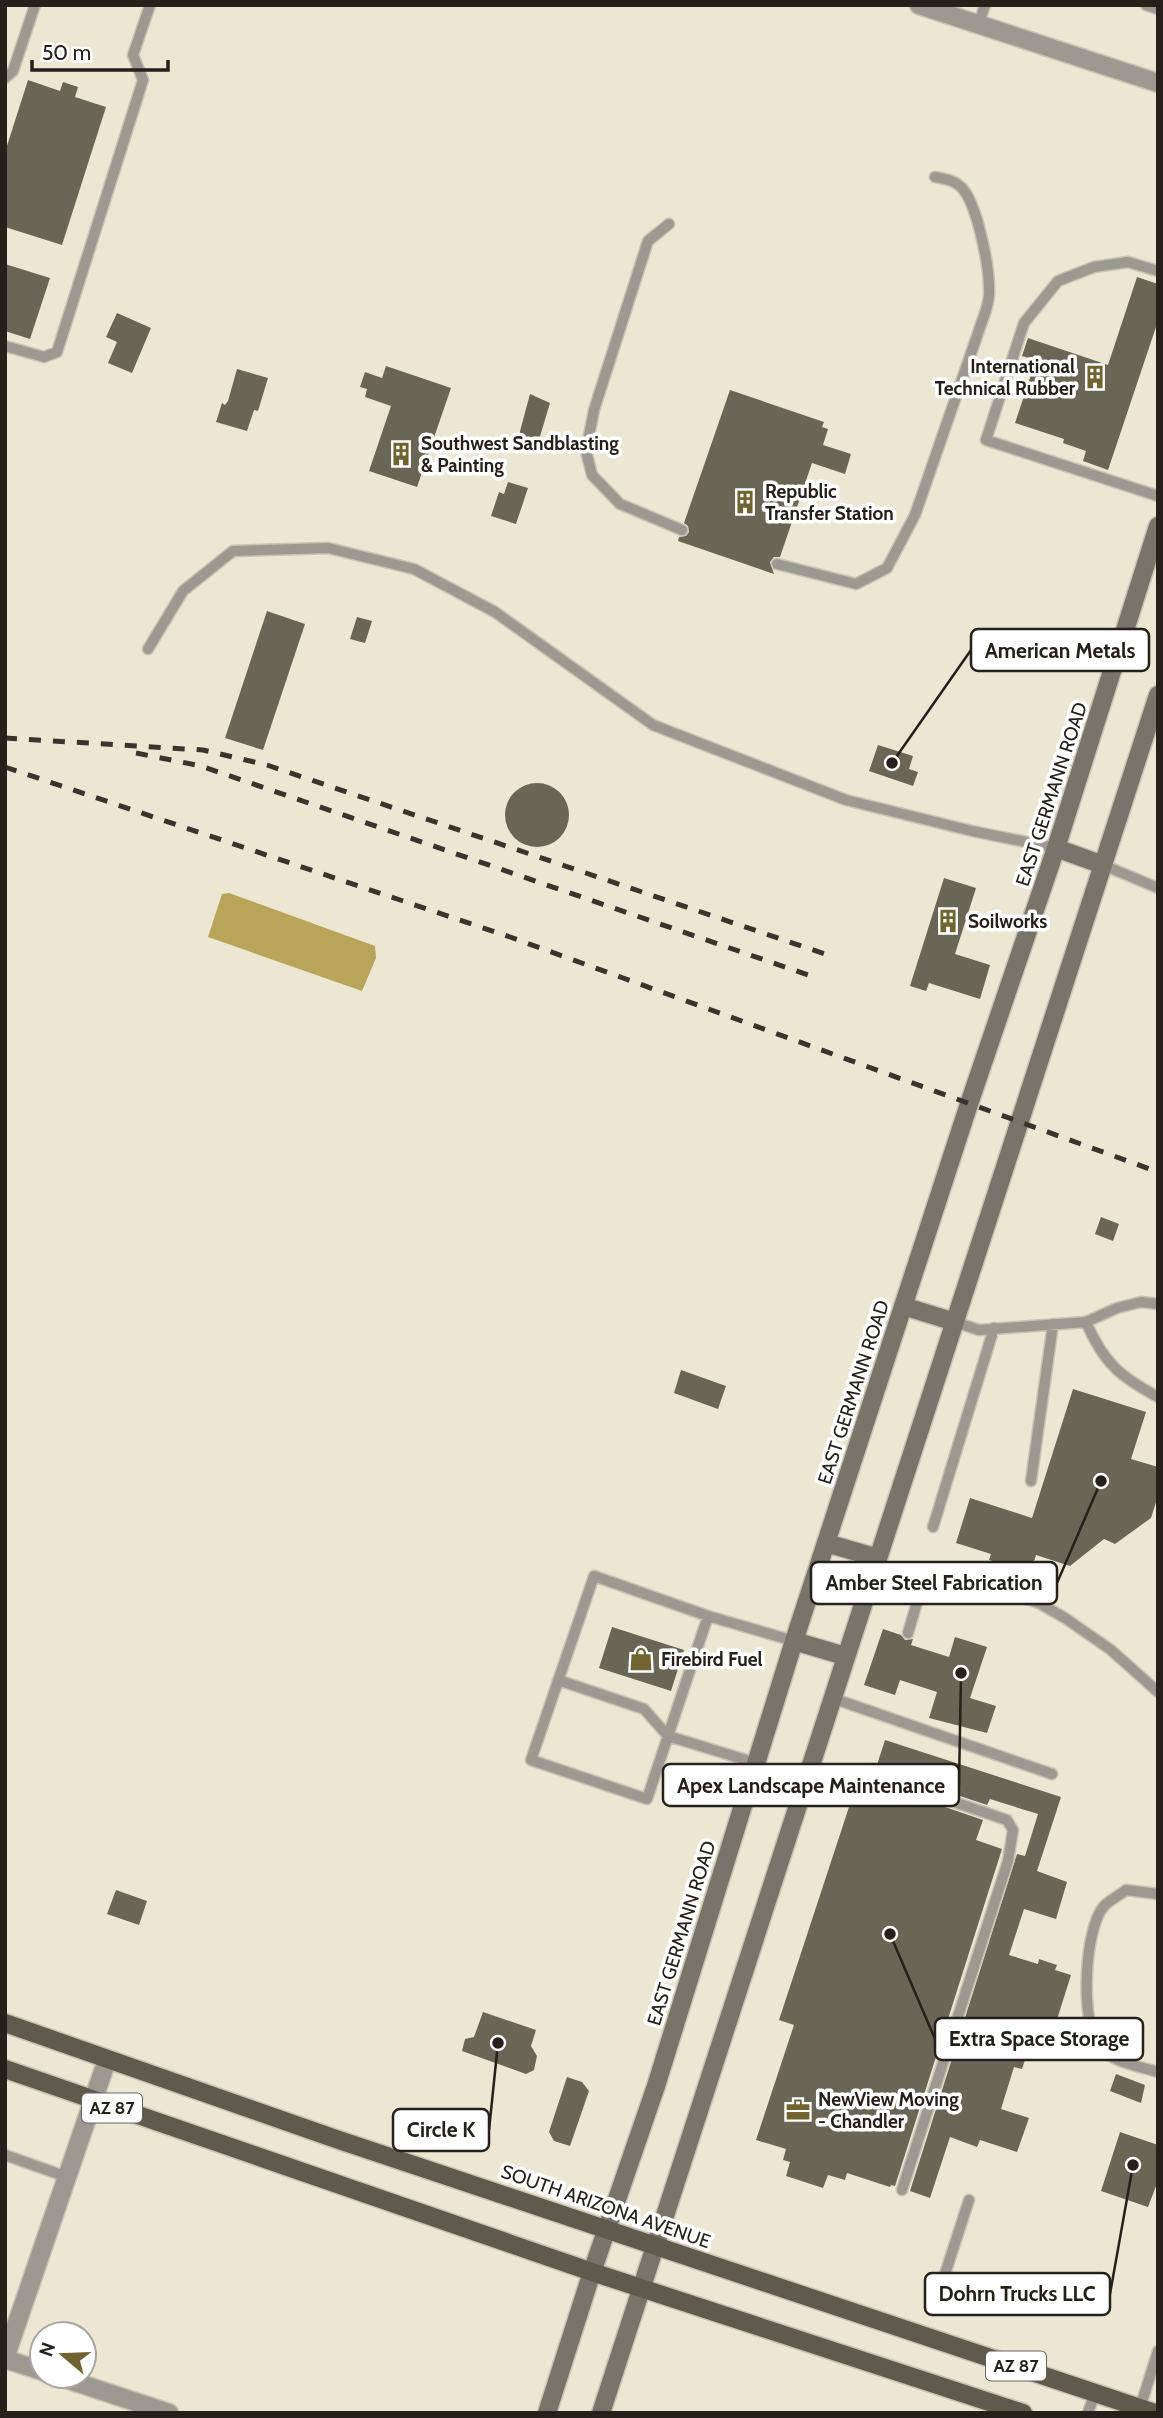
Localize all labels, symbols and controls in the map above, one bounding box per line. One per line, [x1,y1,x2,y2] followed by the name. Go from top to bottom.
[32,28,168,72] scale bar
[42,40,91,65] text: 50 m
[935,355,1076,400] place label: International Technical Rubber
[1081,363,1109,391] building icon: International Technical Rubber
[421,432,619,477] place label: Southwest Sandblasting & Painting
[387,440,415,468] building icon: Southwest Sandblasting & Painting
[765,480,894,525] place label: Republic Transfer Station
[731,488,759,516] building icon: Republic Transfer Station
[971,629,1149,671] callout: American Metals
[985,638,1135,663] text: American Metals
[1011,699,1092,889] street label: EAST GERMANN ROAD
[934,907,962,935] building icon: Soilworks
[968,910,1047,933] place label: Soilworks
[813,1297,894,1487] street label: EAST GERMANN ROAD
[811,1562,1057,1604] callout: Amber Steel Fabrication
[825,1570,1043,1595] text: Amber Steel Fabrication
[627,1645,655,1673] shop icon: Firebird Fuel
[661,1648,763,1671] place label: Firebird Fuel
[663,1764,959,1806] callout: Apex Landscape Maintenance
[677,1773,945,1798] text: Apex Landscape Maintenance
[642,1838,721,2028] street label: EAST GERMANN ROAD
[935,2018,1143,2060] callout: Extra Space Storage
[949,2026,1129,2051] text: Extra Space Storage
[818,2088,959,2133] place label: NewView Moving - Chandler
[82,2094,142,2122] road number: AZ 87
[784,2096,812,2124] office icon: NewView Moving - Chandler
[393,2109,489,2151] callout: Circle K
[407,2117,476,2142] text: Circle K
[498,2160,714,2253] street label: SOUTH ARIZONA AVENUE
[925,2273,1110,2315] callout: Dohrn Trucks LLC
[938,2281,1096,2306] text: Dohrn Trucks LLC
[28,2320,98,2390] north arrow
[34,2340,60,2360] text: N
[986,2352,1046,2380] road number: AZ 87

